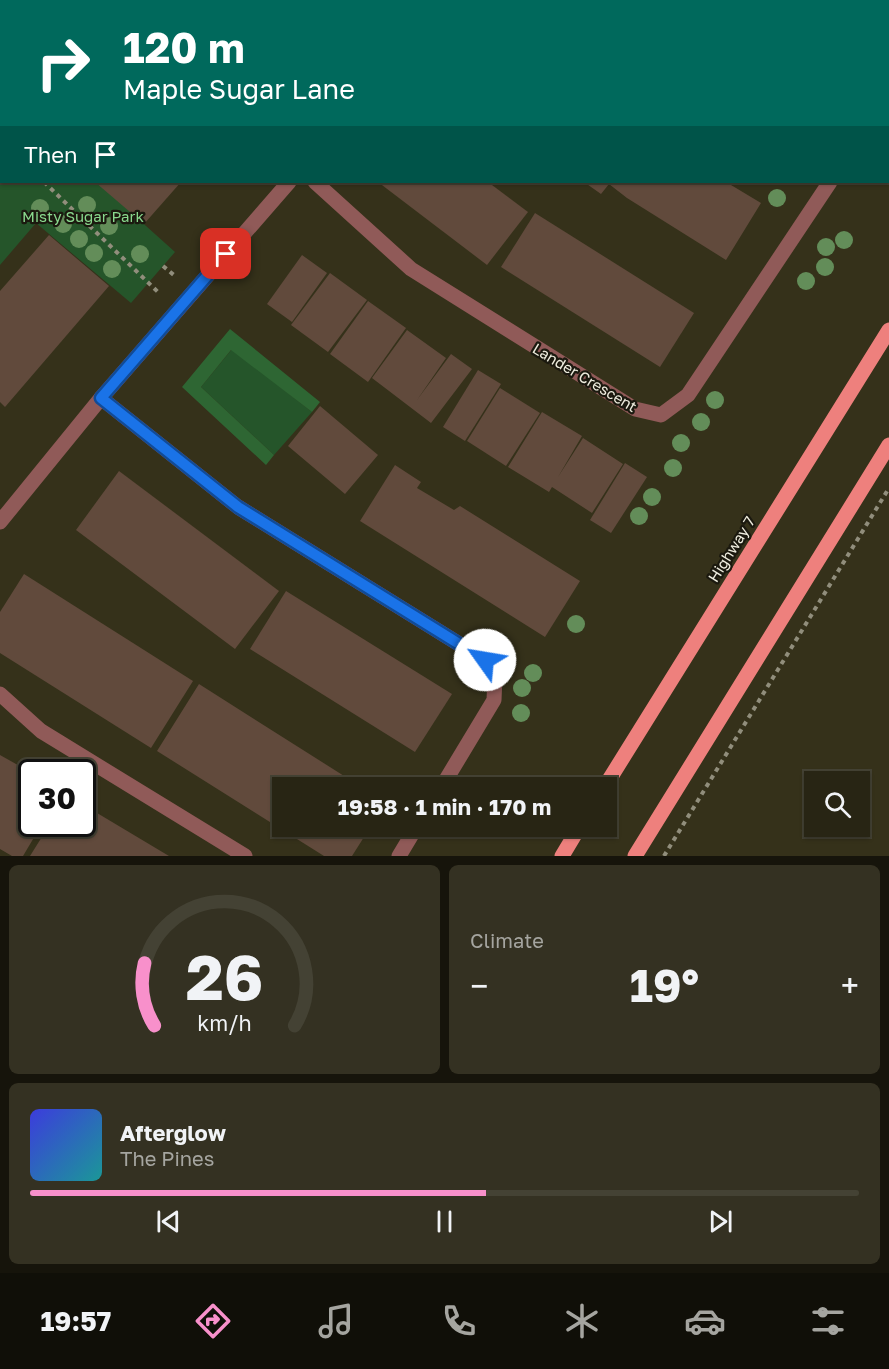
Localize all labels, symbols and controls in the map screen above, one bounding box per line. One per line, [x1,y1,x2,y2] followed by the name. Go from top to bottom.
[123,22,245,72] text: 120 m
[24,24,102,102] icon: right
[123,73,355,105] text: Maple Sugar Lane
[89,138,122,171] icon: arrive
[24,141,77,168] text: Then
[22,207,144,225] park label: Misty Sugar Park
[200,228,251,279] pin
[209,237,242,270] icon: arrive
[530,339,640,415] street label: Lander Crescent
[704,513,758,585] street label: Highway 7
[453,628,517,692] position arrow
[18,759,96,837] speed limit sign: 30
[804,771,870,837] map controls
[804,771,870,837] button: search
[338,793,551,820] text: 19:58 · 1 min · 170 m
[470,928,544,952] text: Climate
[186,939,263,1014] text: 26
[630,958,699,1012] text: 19°
[470,966,488,1005] text: −
[841,966,859,1005] text: +
[197,1011,252,1037] text: km/h
[120,1119,226,1146] text: Afterglow
[120,1146,214,1170] text: The Pines
[152,1205,185,1238] icon: previous
[428,1205,461,1238] icon: pause
[704,1205,737,1238] icon: next
[192,1300,234,1342] icon: directions
[315,1300,357,1342] icon: music
[438,1300,480,1342] icon: phone
[561,1300,603,1342] icon: climate
[684,1300,726,1342] icon: car
[807,1300,849,1342] icon: filters
[40,1305,111,1337] text: 19:57

